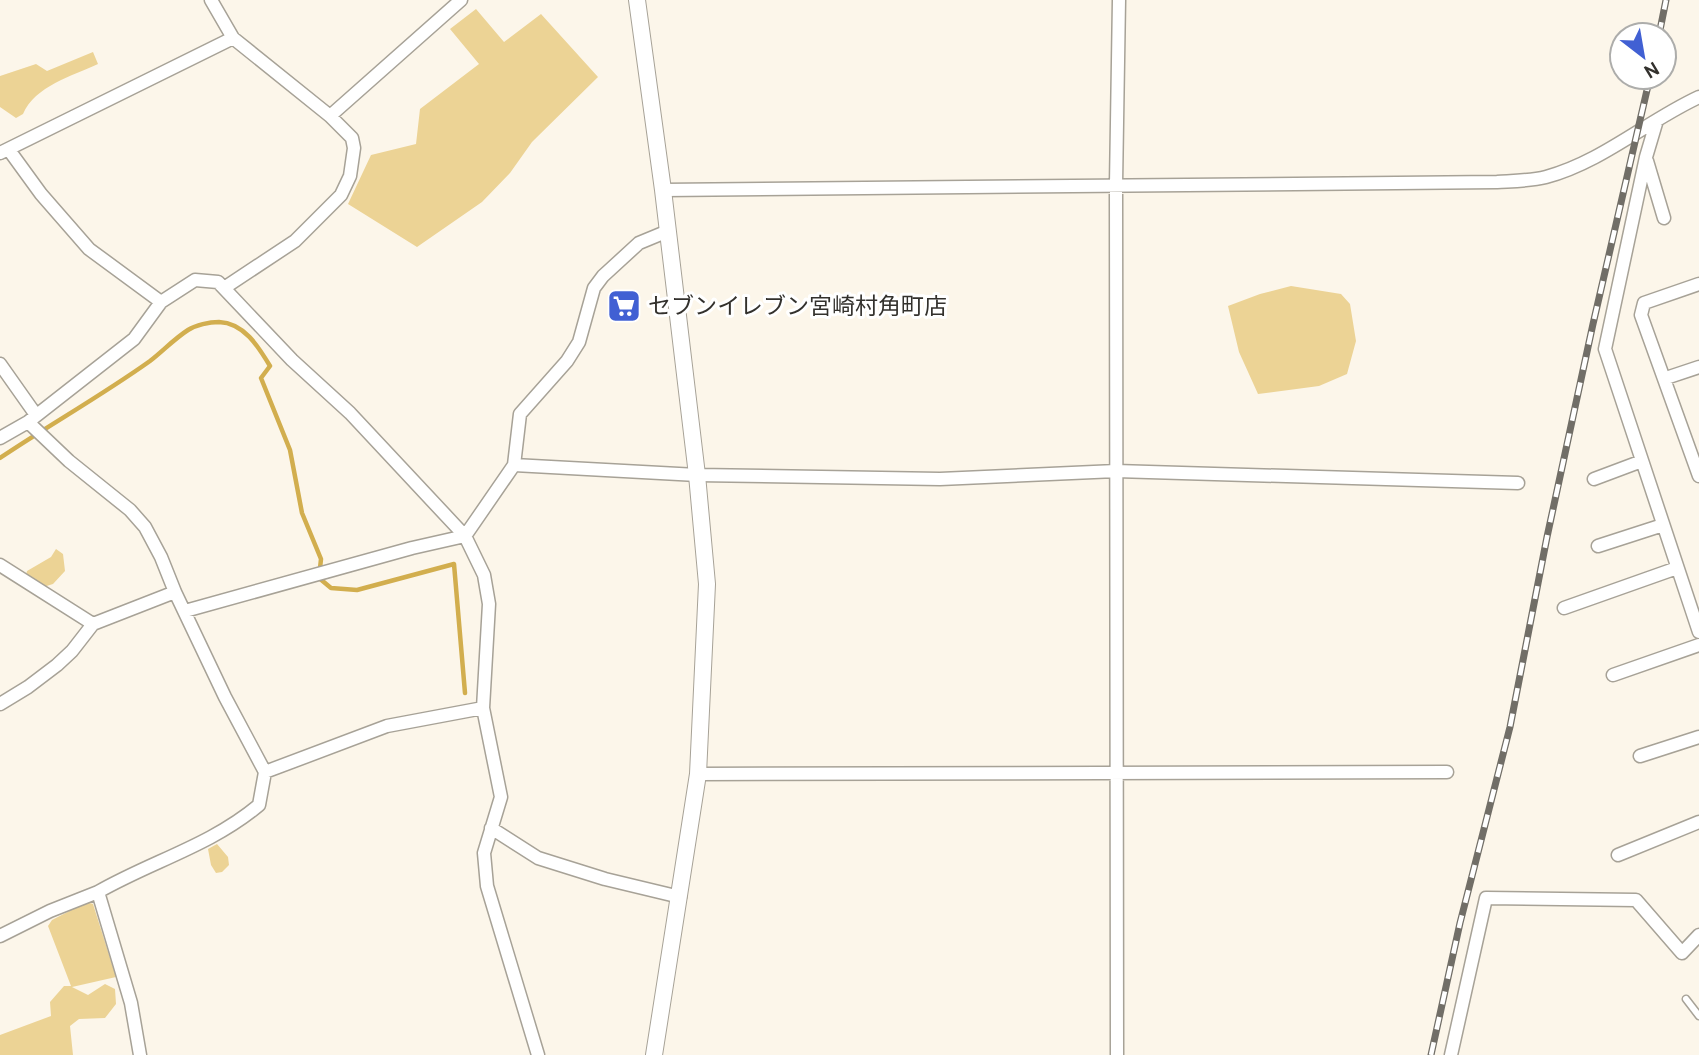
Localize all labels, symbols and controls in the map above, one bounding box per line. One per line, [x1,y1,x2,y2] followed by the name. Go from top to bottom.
[1608,21,1678,91] north arrow
[1640,57,1663,83] text: N
[605,287,643,325] supermarket icon: セブンイレブン宮崎村角町店
[648,292,947,320] place label: セブンイレブン宮崎村角町店

